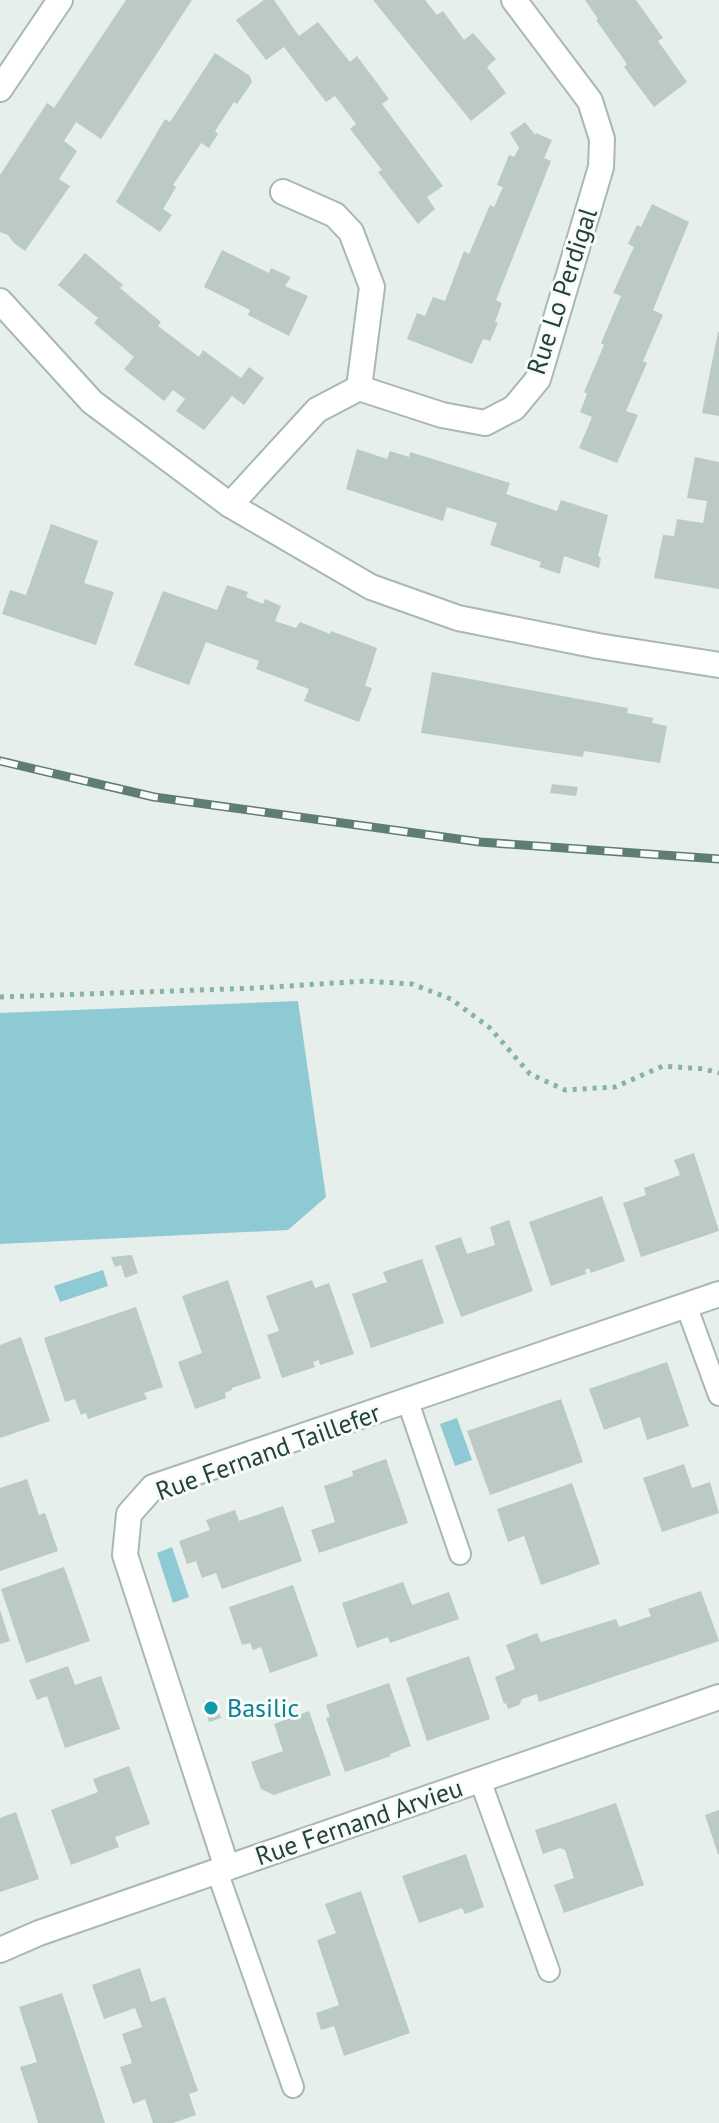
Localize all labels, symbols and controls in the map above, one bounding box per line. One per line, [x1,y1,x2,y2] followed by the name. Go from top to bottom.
[519,203,604,378] street label: Rue Lo Perdigal
[151,1396,385,1507] street label: Rue Fernand Taillefer
[227,1691,299,1724] place label: Basilic
[202,1699,220,1717] marker: Basilic
[251,1771,467,1872] street label: Rue Fernand Arvieu

